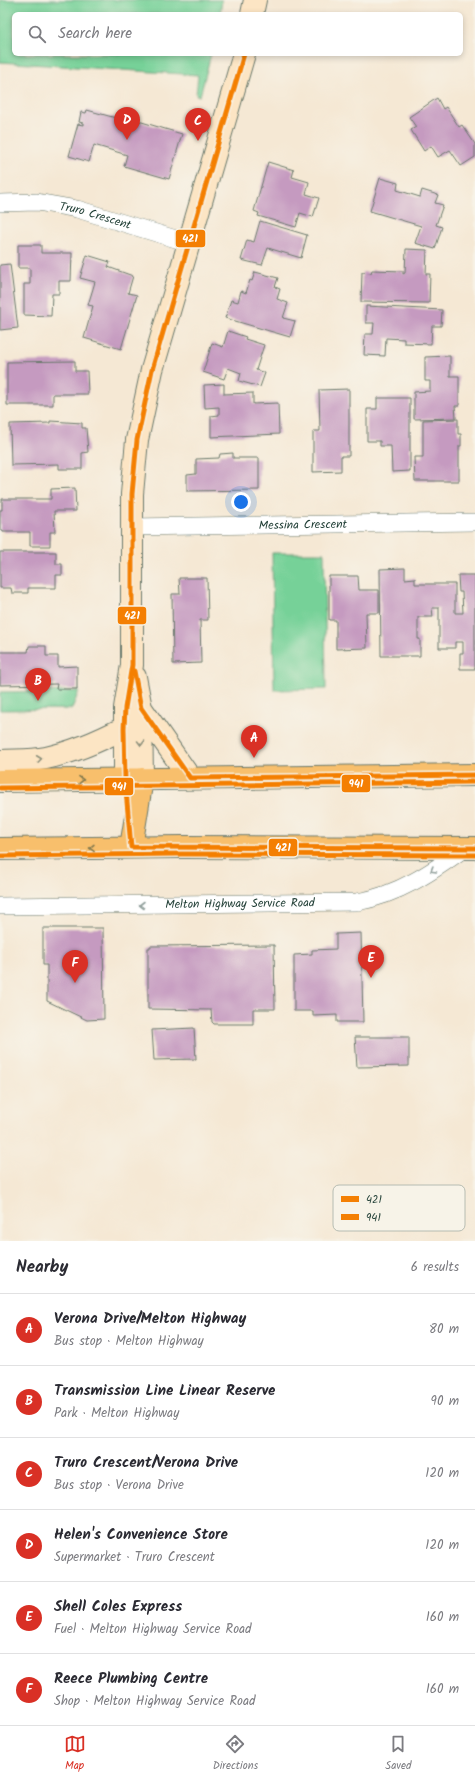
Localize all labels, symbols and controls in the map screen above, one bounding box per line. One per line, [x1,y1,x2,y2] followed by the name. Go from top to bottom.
[12,12,463,56] search box
[58,22,132,46] text: Search here
[26,23,48,45] icon: search
[114,107,140,140] pin: D
[185,108,211,141] pin: C
[58,197,134,235] street label: Truro Crescent
[175,229,206,248] line badge: 421
[182,230,199,248] text: 421
[231,492,251,512] your location
[259,514,348,535] street label: Messina Crescent
[117,606,147,625] line badge: 421
[124,607,141,625] text: 421
[25,668,51,701] pin: B
[241,725,267,758] pin: A
[137,740,145,746] one-way arrow
[36,755,42,764] one-way arrow
[341,774,371,793] line badge: 941
[349,775,364,793] text: 941
[78,776,84,784] one-way arrow
[104,777,134,796] line badge: 941
[112,778,127,796] text: 941
[268,838,298,857] line badge: 421
[275,839,292,857] text: 421
[89,844,95,852] one-way arrow
[430,865,437,873] one-way arrow
[165,893,316,914] street label: Melton Highway Service Road
[139,901,145,909] one-way arrow
[358,945,384,978] pin: E
[62,950,88,983] pin: F
[333,1185,465,1231] legend
[366,1191,382,1209] text: 421
[366,1209,381,1227] text: 941
[16,1254,68,1281] text: Nearby
[411,1257,459,1278] text: 6 results
[54,1307,246,1331] text: Verona Drive/Melton Highway
[25,1319,33,1340] text: A
[429,1319,459,1340] text: 80 m
[54,1331,204,1352] text: Bus stop · Melton Highway
[54,1379,275,1403] text: Transmission Line Linear Reserve
[25,1391,33,1412] text: B
[431,1391,459,1412] text: 90 m
[54,1403,179,1424] text: Park · Melton Highway
[54,1451,238,1475] text: Truro Crescent/Verona Drive
[25,1463,33,1484] text: C
[425,1463,459,1484] text: 120 m
[54,1475,184,1496] text: Bus stop · Verona Drive
[54,1523,228,1547] text: Helen's Convenience Store
[25,1535,33,1556] text: D
[425,1535,459,1556] text: 120 m
[54,1547,215,1568] text: Supermarket · Truro Crescent
[54,1595,182,1619] text: Shell Coles Express
[25,1607,33,1628] text: E
[426,1607,459,1628] text: 160 m
[54,1619,252,1640] text: Fuel · Melton Highway Service Road
[54,1667,208,1691] text: Reece Plumbing Centre
[25,1679,33,1700] text: F
[426,1679,459,1700] text: 160 m
[54,1691,256,1712] text: Shop · Melton Highway Service Road
[64,1733,86,1775] tab: Map
[213,1733,258,1775] tab: Directions
[385,1733,411,1775] tab: Saved

